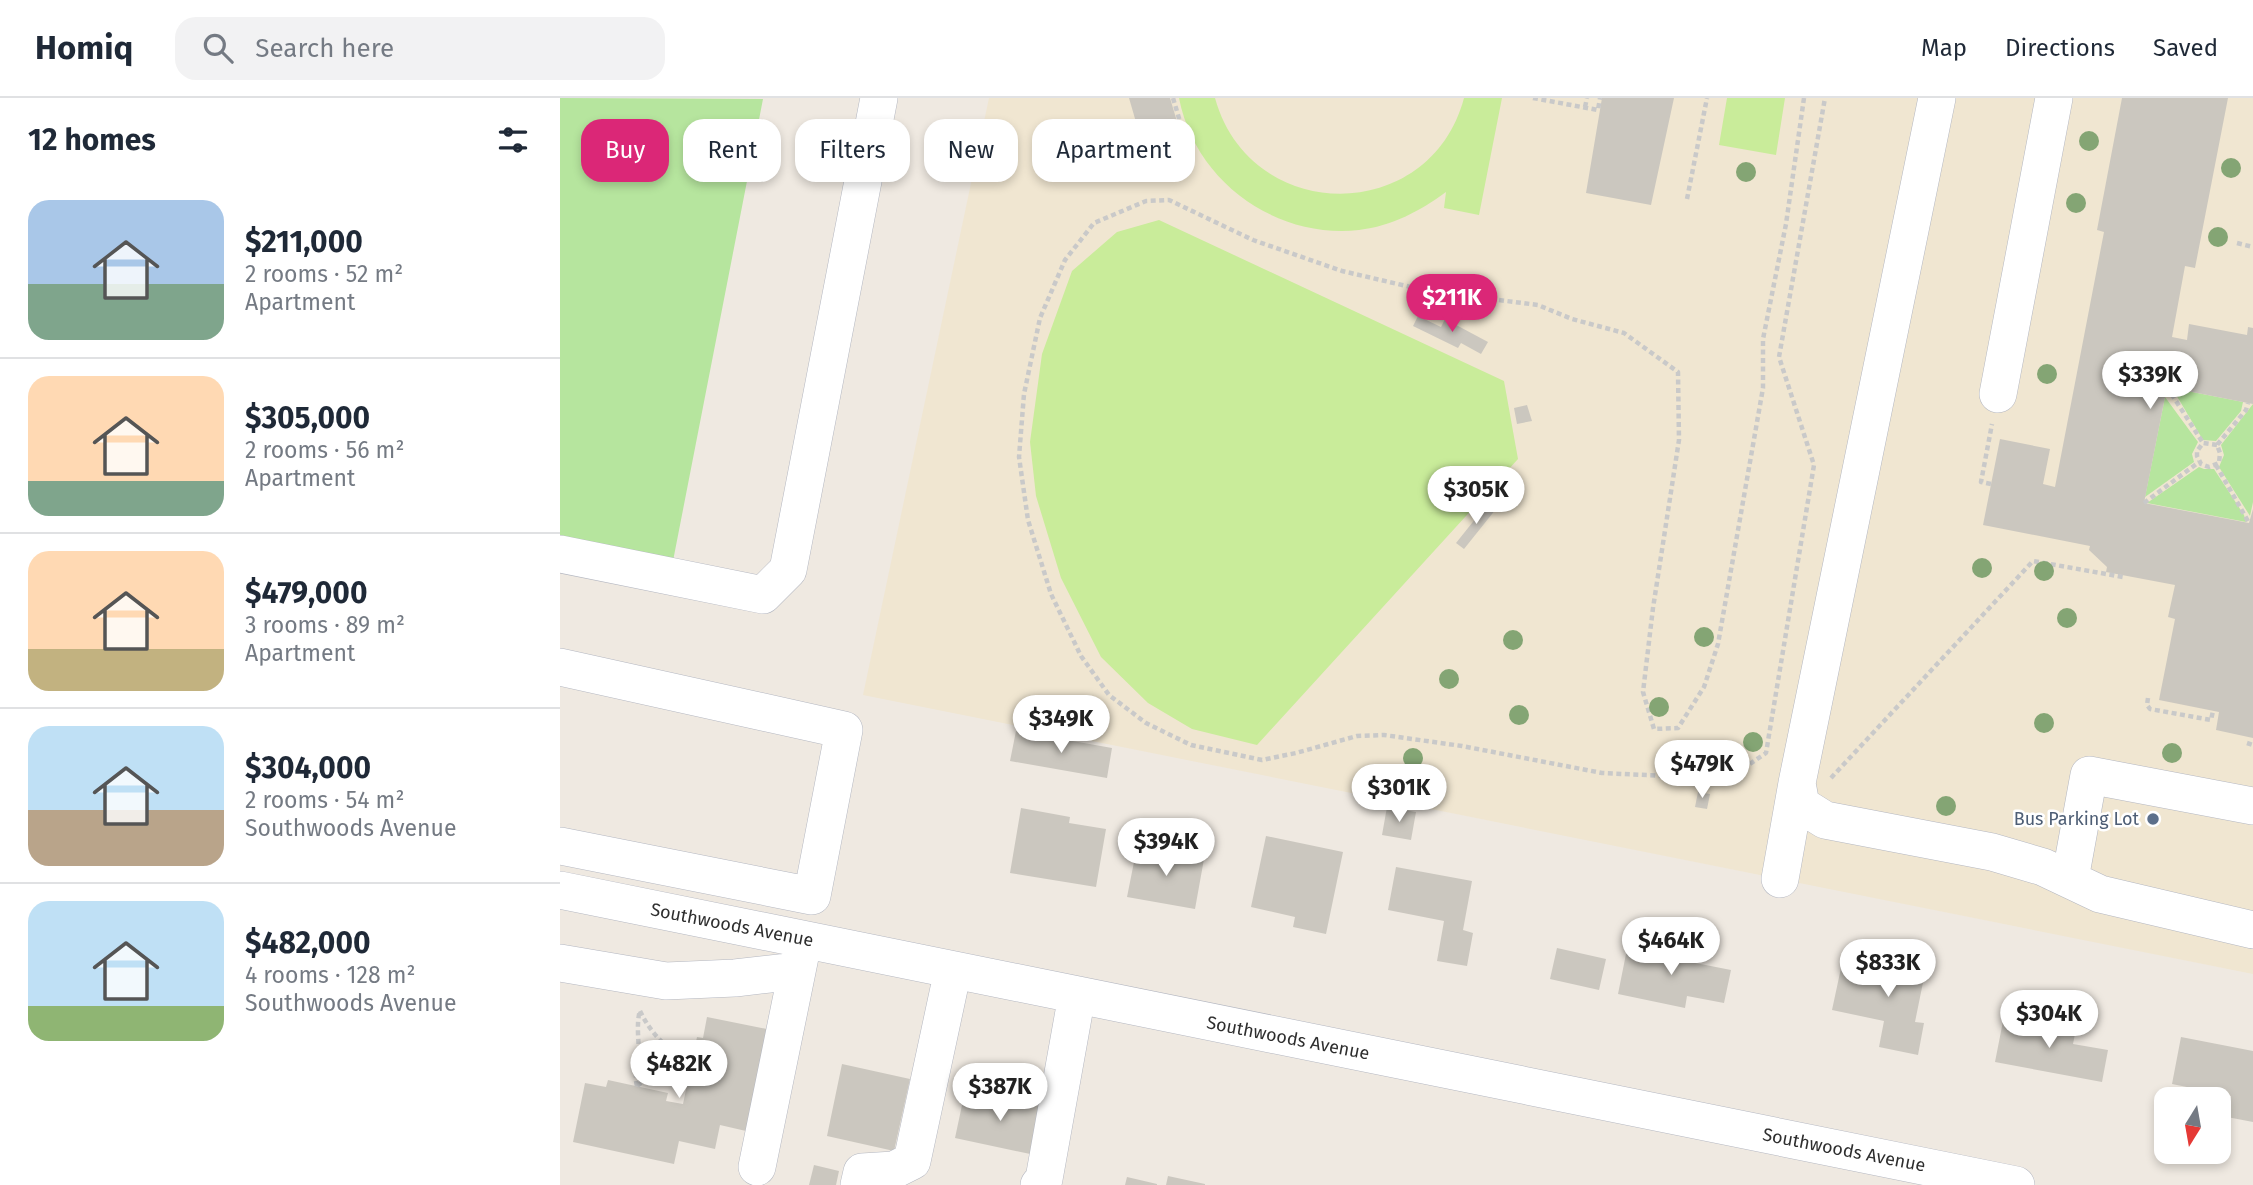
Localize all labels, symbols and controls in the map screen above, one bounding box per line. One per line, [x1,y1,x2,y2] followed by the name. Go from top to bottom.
[175,17,665,80] search box
[35,28,133,68] text: Homiq
[199,29,237,67] icon: search
[255,33,394,64] text: Search here
[1921,34,1967,62] text: Map
[2005,34,2115,62] text: Directions
[2153,34,2218,62] text: Saved
[581,119,669,182] chip: Buy
[683,119,781,182] chip: Rent
[795,119,910,182] chip: Filters
[924,119,1018,182] chip: New
[1032,119,1195,182] chip: Apartment
[494,121,532,159] icon: filters
[28,122,156,158] text: 12 homes
[245,224,363,260] text: $211,000
[84,228,168,312] icon: home
[245,260,403,288] text: 2 rooms · 52 m²
[1403,274,1501,334] pin: $211K
[1422,283,1482,311] text: $211K
[245,288,355,316] text: Apartment
[2101,352,2199,411] pin: $339K
[2118,360,2182,388] text: $339K
[245,400,370,436] text: $305,000
[84,404,168,488] icon: home
[245,436,404,464] text: 2 rooms · 56 m²
[245,464,355,492] text: Apartment
[1427,466,1525,526] pin: $305K
[1444,475,1508,503] text: $305K
[245,575,367,611] text: $479,000
[84,579,168,663] icon: home
[245,611,405,639] text: 3 rooms · 89 m²
[245,639,355,667] text: Apartment
[1012,696,1110,755] pin: $349K
[1029,704,1093,732] text: $349K
[1653,740,1751,800] pin: $479K
[1671,749,1733,777] text: $479K
[245,750,371,786] text: $304,000
[84,754,168,838] icon: home
[1350,764,1448,824] pin: $301K
[1368,773,1430,801] text: $301K
[245,786,404,814] text: 2 rooms · 54 m²
[2014,808,2139,830] place label: Bus Parking Lot
[2145,811,2161,827] marker: Bus Parking Lot
[245,814,456,842] text: Southwoods Avenue
[1117,818,1215,878] pin: $394K
[1134,827,1198,855] text: $394K
[649,898,815,952] street label: Southwoods Avenue
[1622,918,1720,977] pin: $464K
[245,925,371,961] text: $482,000
[1638,926,1704,954] text: $464K
[84,929,168,1013] icon: home
[1839,940,1937,999] pin: $833K
[1856,948,1920,976] text: $833K
[245,961,415,989] text: 4 rooms · 128 m²
[245,989,456,1017] text: Southwoods Avenue
[2000,990,2098,1050] pin: $304K
[2016,999,2082,1027] text: $304K
[1205,1011,1371,1065] street label: Southwoods Avenue
[630,1040,728,1100] pin: $482K
[646,1049,712,1077] text: $482K
[951,1063,1049,1123] pin: $387K
[969,1072,1031,1100] text: $387K
[2154,1087,2231,1164] north arrow
[2154,1087,2231,1164] map controls
[1761,1123,1927,1177] street label: Southwoods Avenue

